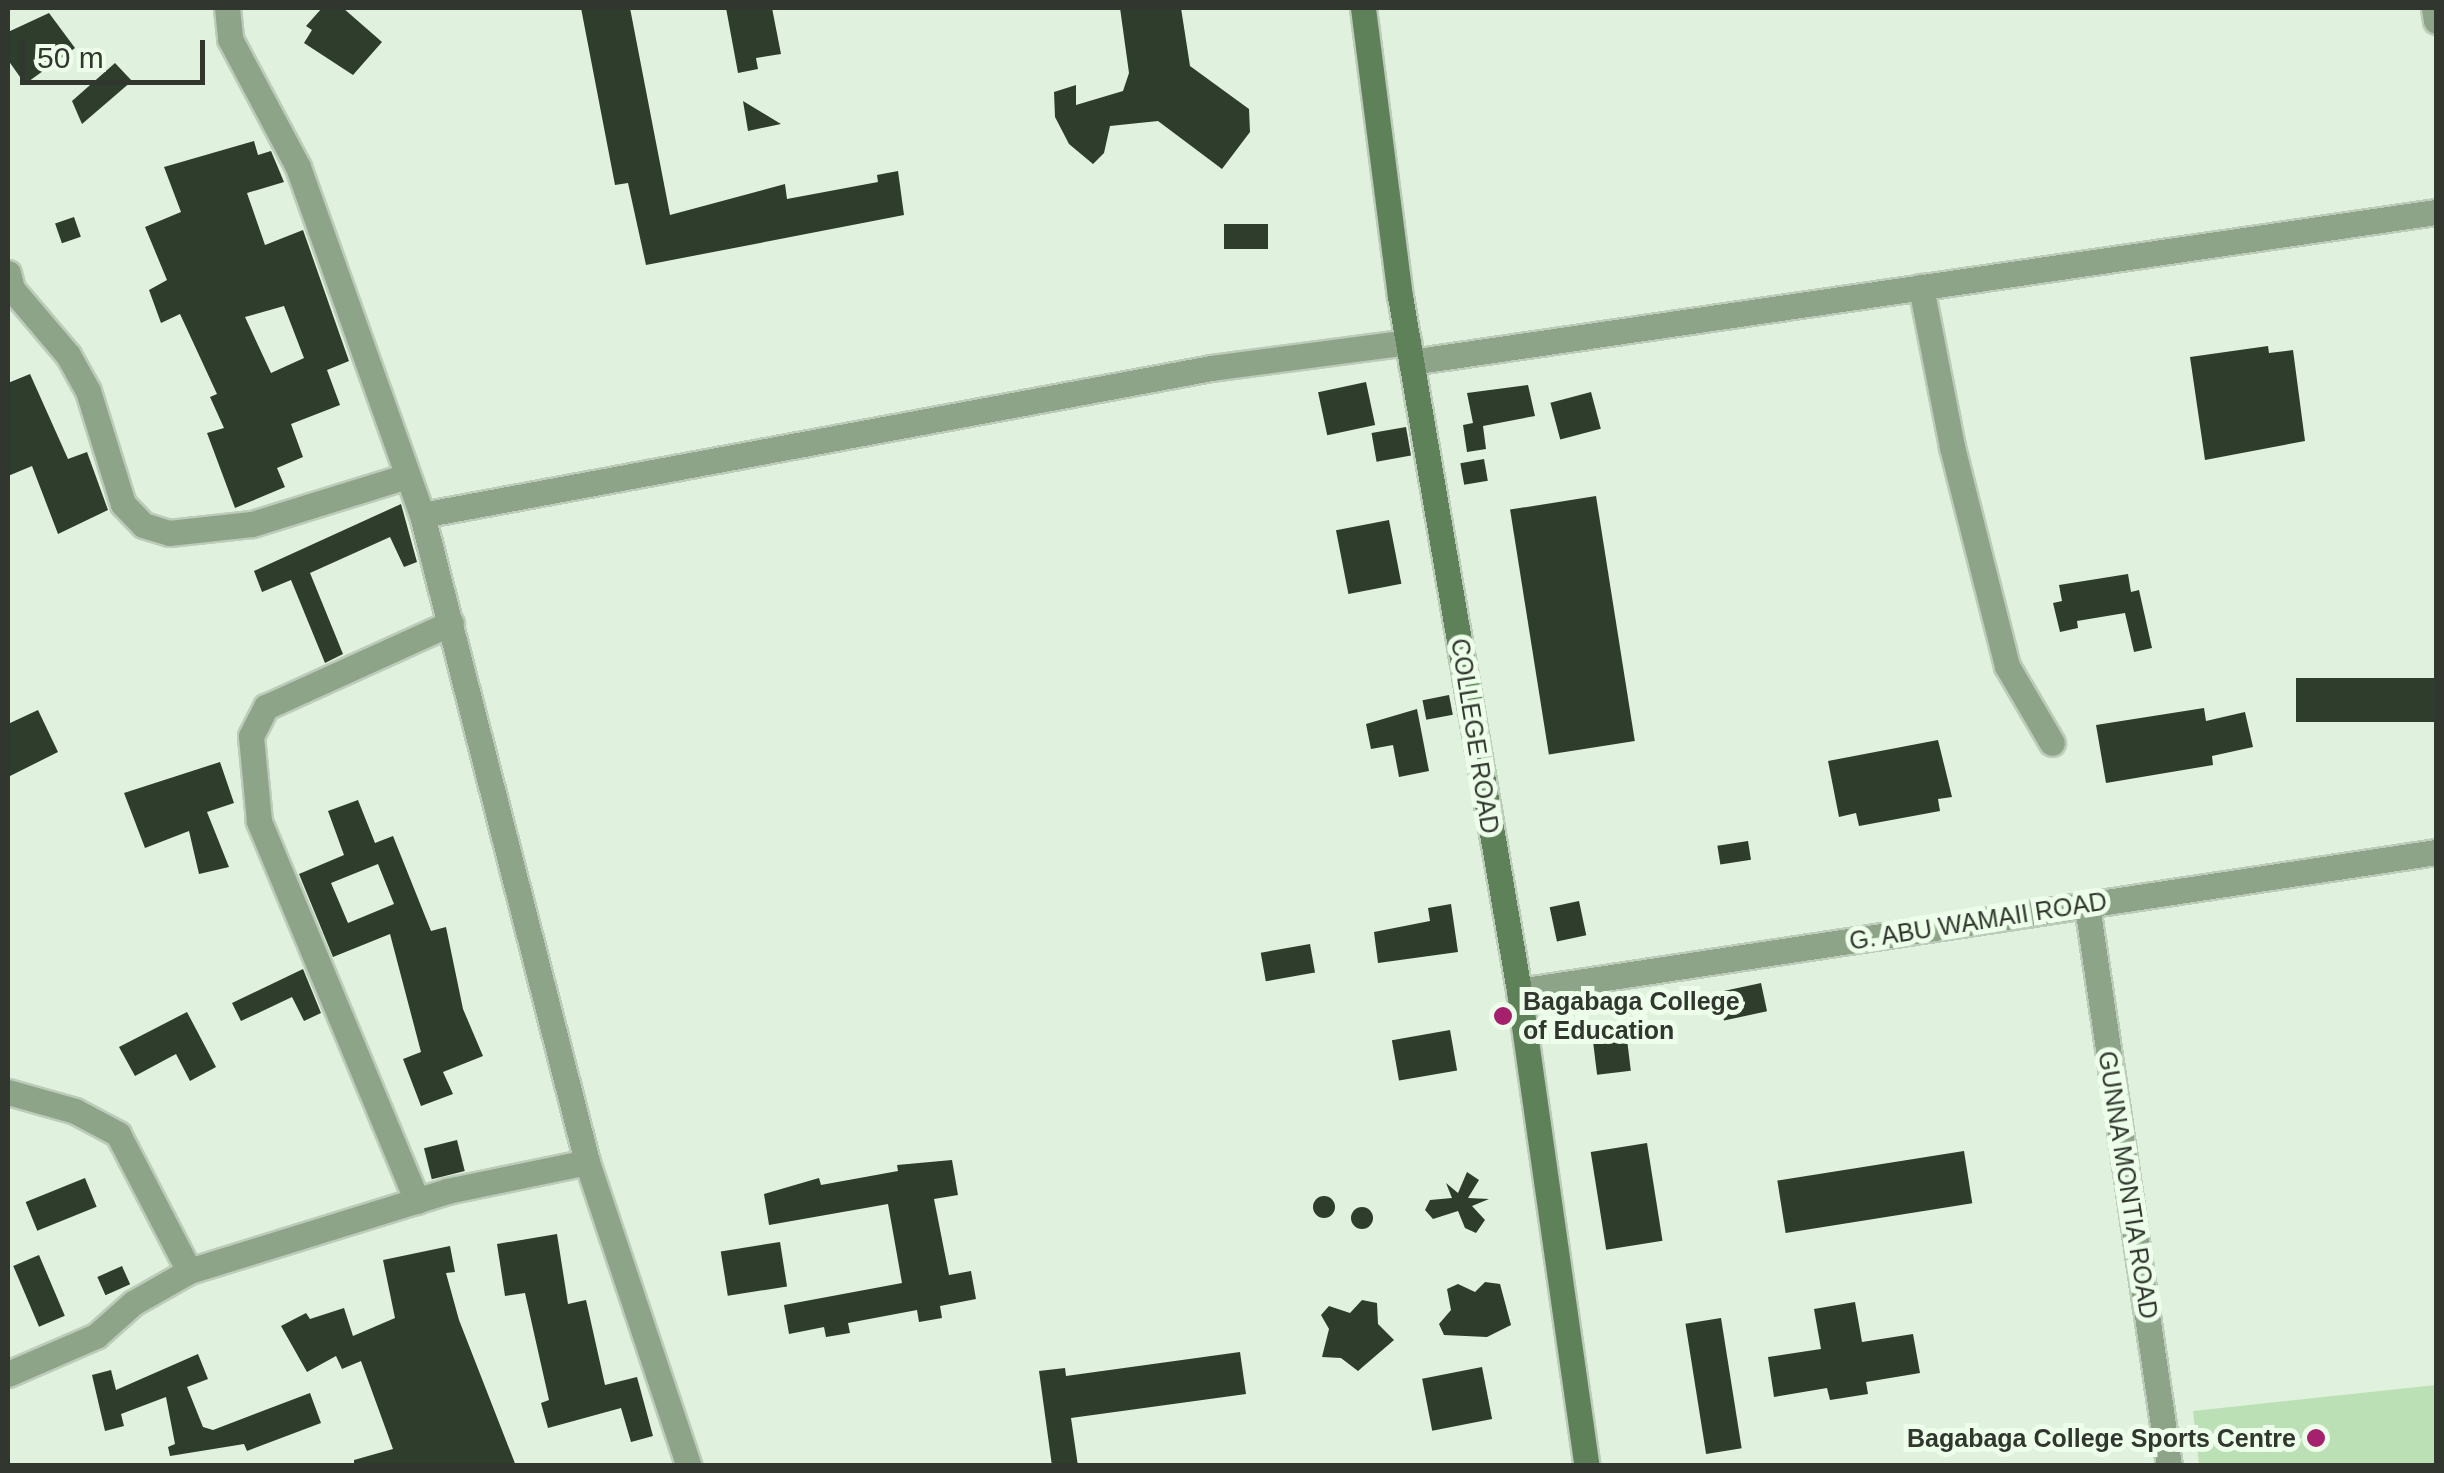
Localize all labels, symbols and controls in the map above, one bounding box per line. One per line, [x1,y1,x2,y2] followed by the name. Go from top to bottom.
[25,20,210,82] scale bar
[37,41,104,74] text: 50 m
[1445,636,1505,836] street label: COLLEGE ROAD
[1846,886,2110,956] street label: G. ABU WAMAII ROAD
[1523,987,1740,1046] place label: Bagabaga College of Education
[1492,1005,1514,1027] marker: Bagabaga College of Education
[2092,1048,2164,1322] street label: GUNNA MONTIA ROAD
[1907,1423,2296,1453] place label: Bagabaga College Sports Centre
[2305,1427,2327,1449] marker: Bagabaga College Sports Centre

